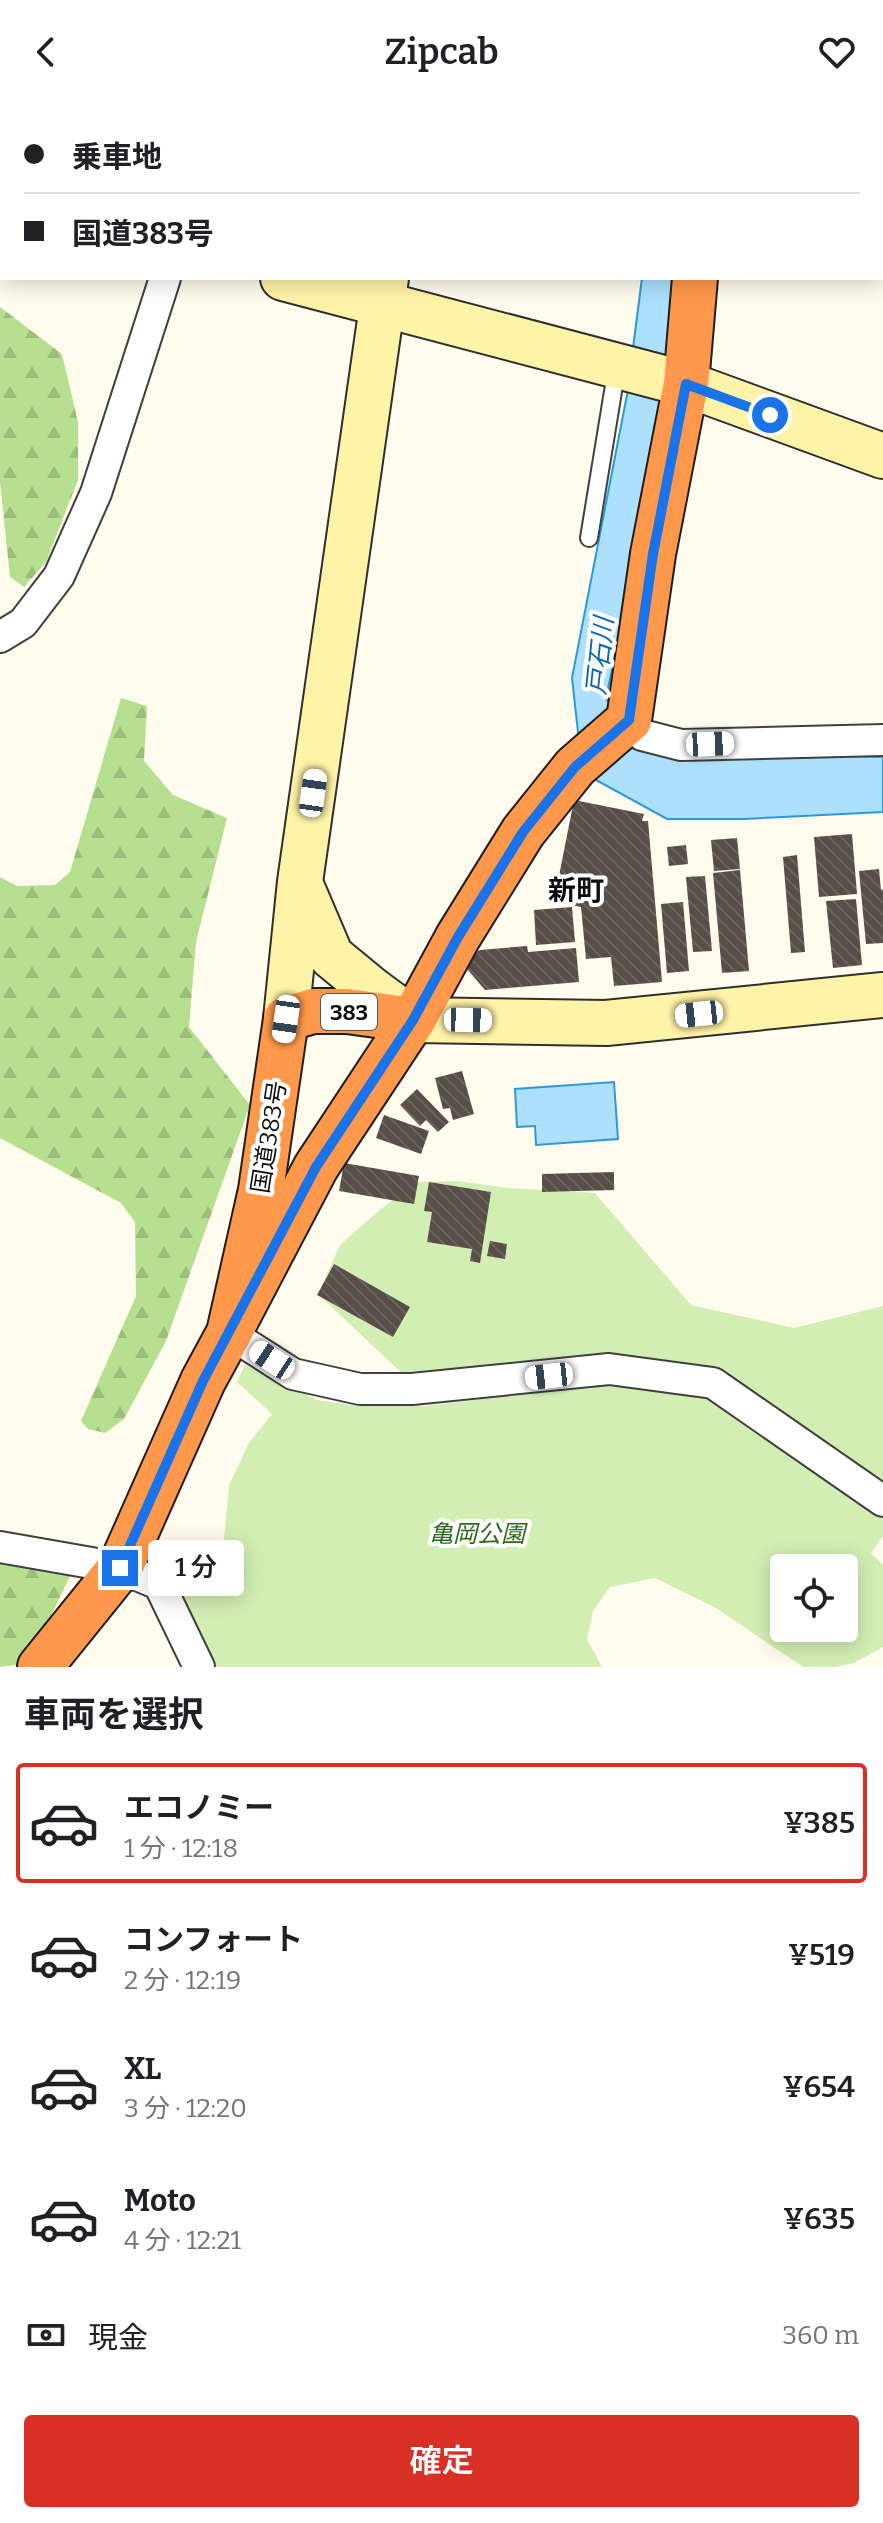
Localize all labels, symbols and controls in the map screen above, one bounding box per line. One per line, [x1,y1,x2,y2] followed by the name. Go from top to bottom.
[24,30,68,74] icon: back
[384,30,499,74] text: Zipcab
[815,30,859,74] icon: heart
[72,139,162,175] text: 乗車地
[72,216,214,252] text: 国道383号
[752,397,788,433] route start
[581,613,620,696] water label: 戸石川
[686,731,734,757] car
[298,768,328,818] car
[548,874,604,907] district label: 新町
[271,994,301,1044] car
[321,994,377,1030] road number: 383
[674,1000,724,1028] car
[444,1008,492,1032] car
[246,1079,292,1195] street label: 国道383号
[245,1337,299,1383] car
[524,1362,574,1390] car
[429,1520,528,1548] park label: 亀岡公園
[148,1540,244,1596] callout: 1 分
[102,1550,138,1586] route end
[175,1552,217,1583] text: 1 分
[770,1554,858,1642] map controls
[770,1554,858,1642] button: locate
[24,1693,204,1737] text: 車両を選択
[28,1787,100,1859] icon: car
[124,1790,274,1826] text: エコノミー
[783,1805,855,1841] text: ¥385
[124,1833,238,1864] text: 1 分 · 12:18
[28,1919,100,1991] icon: car
[124,1922,303,1958] text: コンフォート
[788,1937,855,1973] text: ¥519
[124,1965,241,1996] text: 2 分 · 12:19
[28,2051,100,2123] icon: car
[124,2051,161,2087] text: XL
[782,2069,855,2105] text: ¥654
[124,2093,247,2124] text: 3 分 · 12:20
[28,2183,100,2255] icon: car
[124,2183,196,2219] text: Moto
[783,2201,855,2237] text: ¥635
[124,2225,241,2256] text: 4 分 · 12:21
[24,2313,68,2357] icon: cash
[88,2320,148,2356] text: 現金
[782,2320,859,2351] text: 360 m
[24,2415,859,2507] button: 確定

